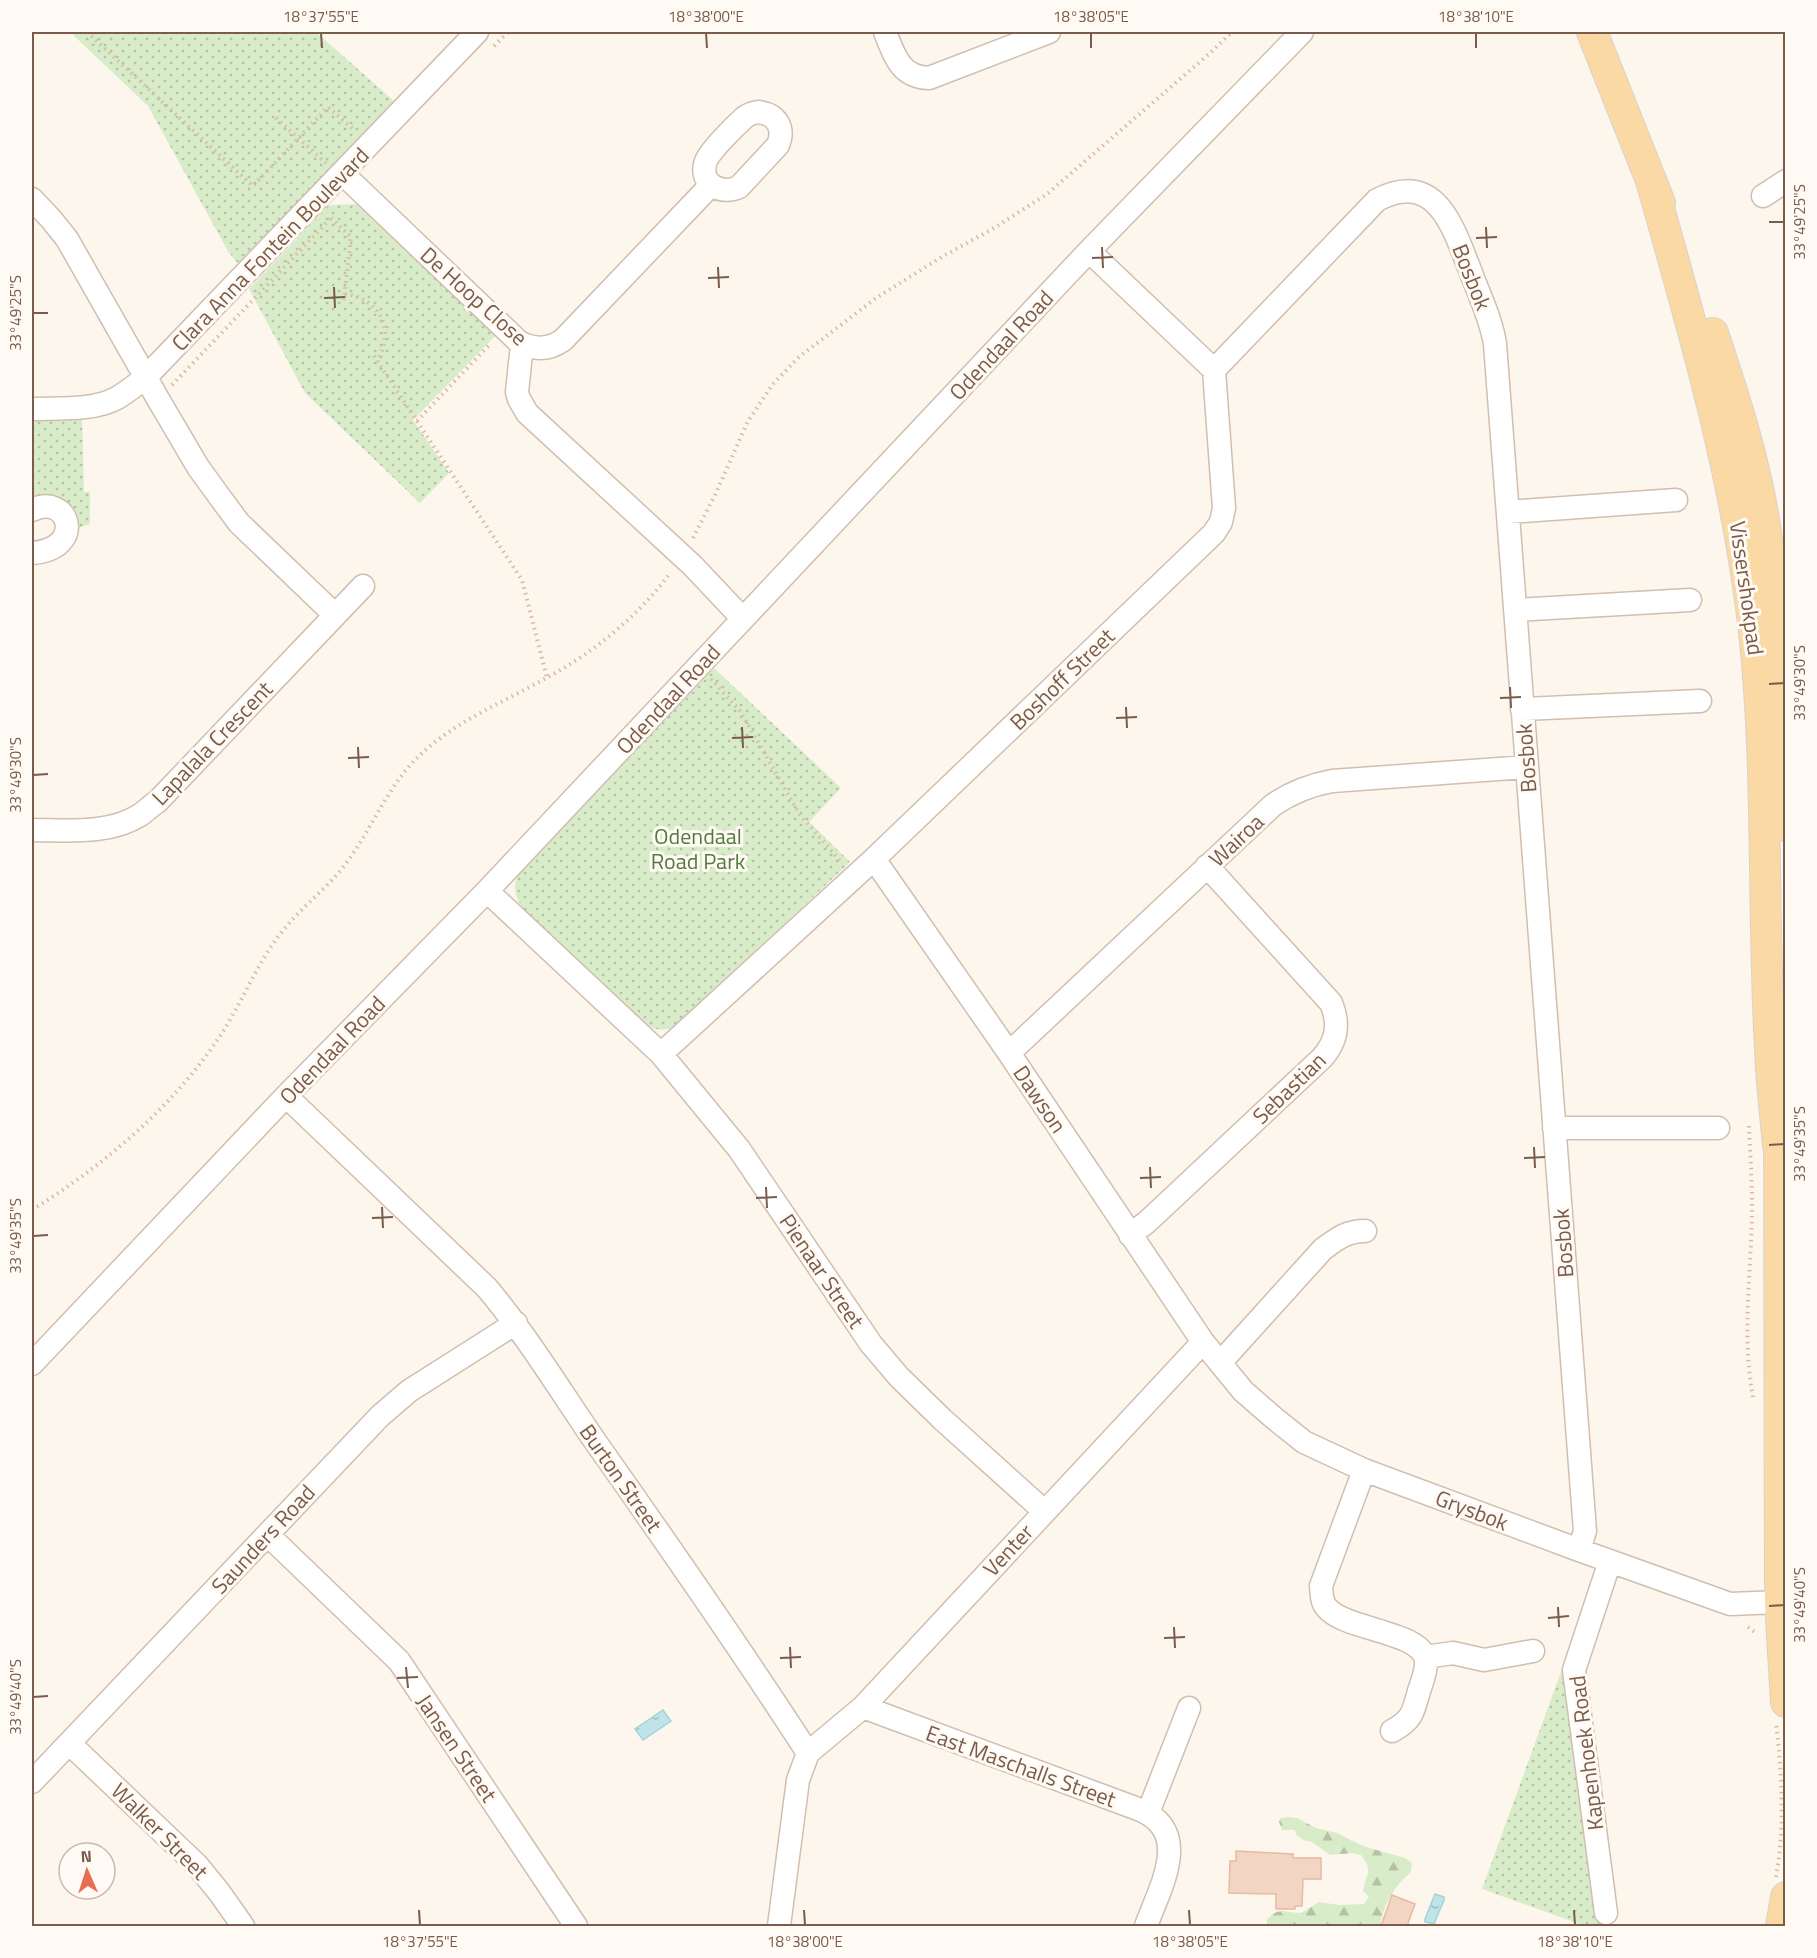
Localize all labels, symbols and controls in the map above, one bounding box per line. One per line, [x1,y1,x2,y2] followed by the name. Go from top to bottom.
[283,5,359,28] text: 18°37'55"E
[668,5,744,28] text: 18°38'00"E
[1053,5,1129,28] text: 18°38'05"E
[1438,5,1514,28] text: 18°38'10"E
[163,139,377,359] street label: Clara Anna Fontein Boulevard
[1788,184,1811,260] text: 33°49'25"S
[413,238,535,354] street label: De Hoop Close
[1443,239,1501,316] street label: Bosbok
[4,275,27,351] text: 33°49'25"S
[941,282,1061,408] street label: Odendaal Road
[1721,519,1773,657] street label: Vissershokpad
[1002,620,1123,738] street label: Boshoff Street
[608,636,728,762] street label: Odendaal Road
[1788,645,1811,721] text: 33°49'30"S
[144,673,281,813] street label: Lapalala Crescent
[1507,722,1545,794] street label: Bosbok
[4,737,27,813] text: 33°49'30"S
[1201,805,1271,875] street label: Wairoa
[651,819,746,878] park label: Odendaal Road Park
[271,988,393,1112] street label: Odendaal Road
[1244,1044,1334,1132] street label: Sebastian
[1005,1058,1075,1140] street label: Dawson
[1788,1106,1811,1182] text: 33°49'35"S
[4,1198,27,1274] text: 33°49'35"S
[771,1207,873,1335] street label: Pienaar Street
[1544,1207,1582,1279] street label: Bosbok
[571,1417,671,1539] street label: Burton Street
[203,1476,323,1602] street label: Saunders Road
[1431,1481,1514,1540] street label: Grysbok
[975,1516,1042,1584] street label: Venter
[1788,1567,1811,1643] text: 33°49'40"S
[4,1659,27,1735] text: 33°49'40"S
[1560,1674,1612,1832] street label: Kapenhoek Road
[408,1687,506,1809] street label: Jansen Street
[921,1716,1121,1816] street label: East Maschalls Street
[104,1775,217,1888] street label: Walker Street
[57,1841,117,1901] north arrow
[80,1844,92,1868] text: N
[382,1930,458,1953] text: 18°37'55"E
[767,1930,843,1953] text: 18°38'00"E
[1152,1930,1228,1953] text: 18°38'05"E
[1537,1930,1613,1953] text: 18°38'10"E

